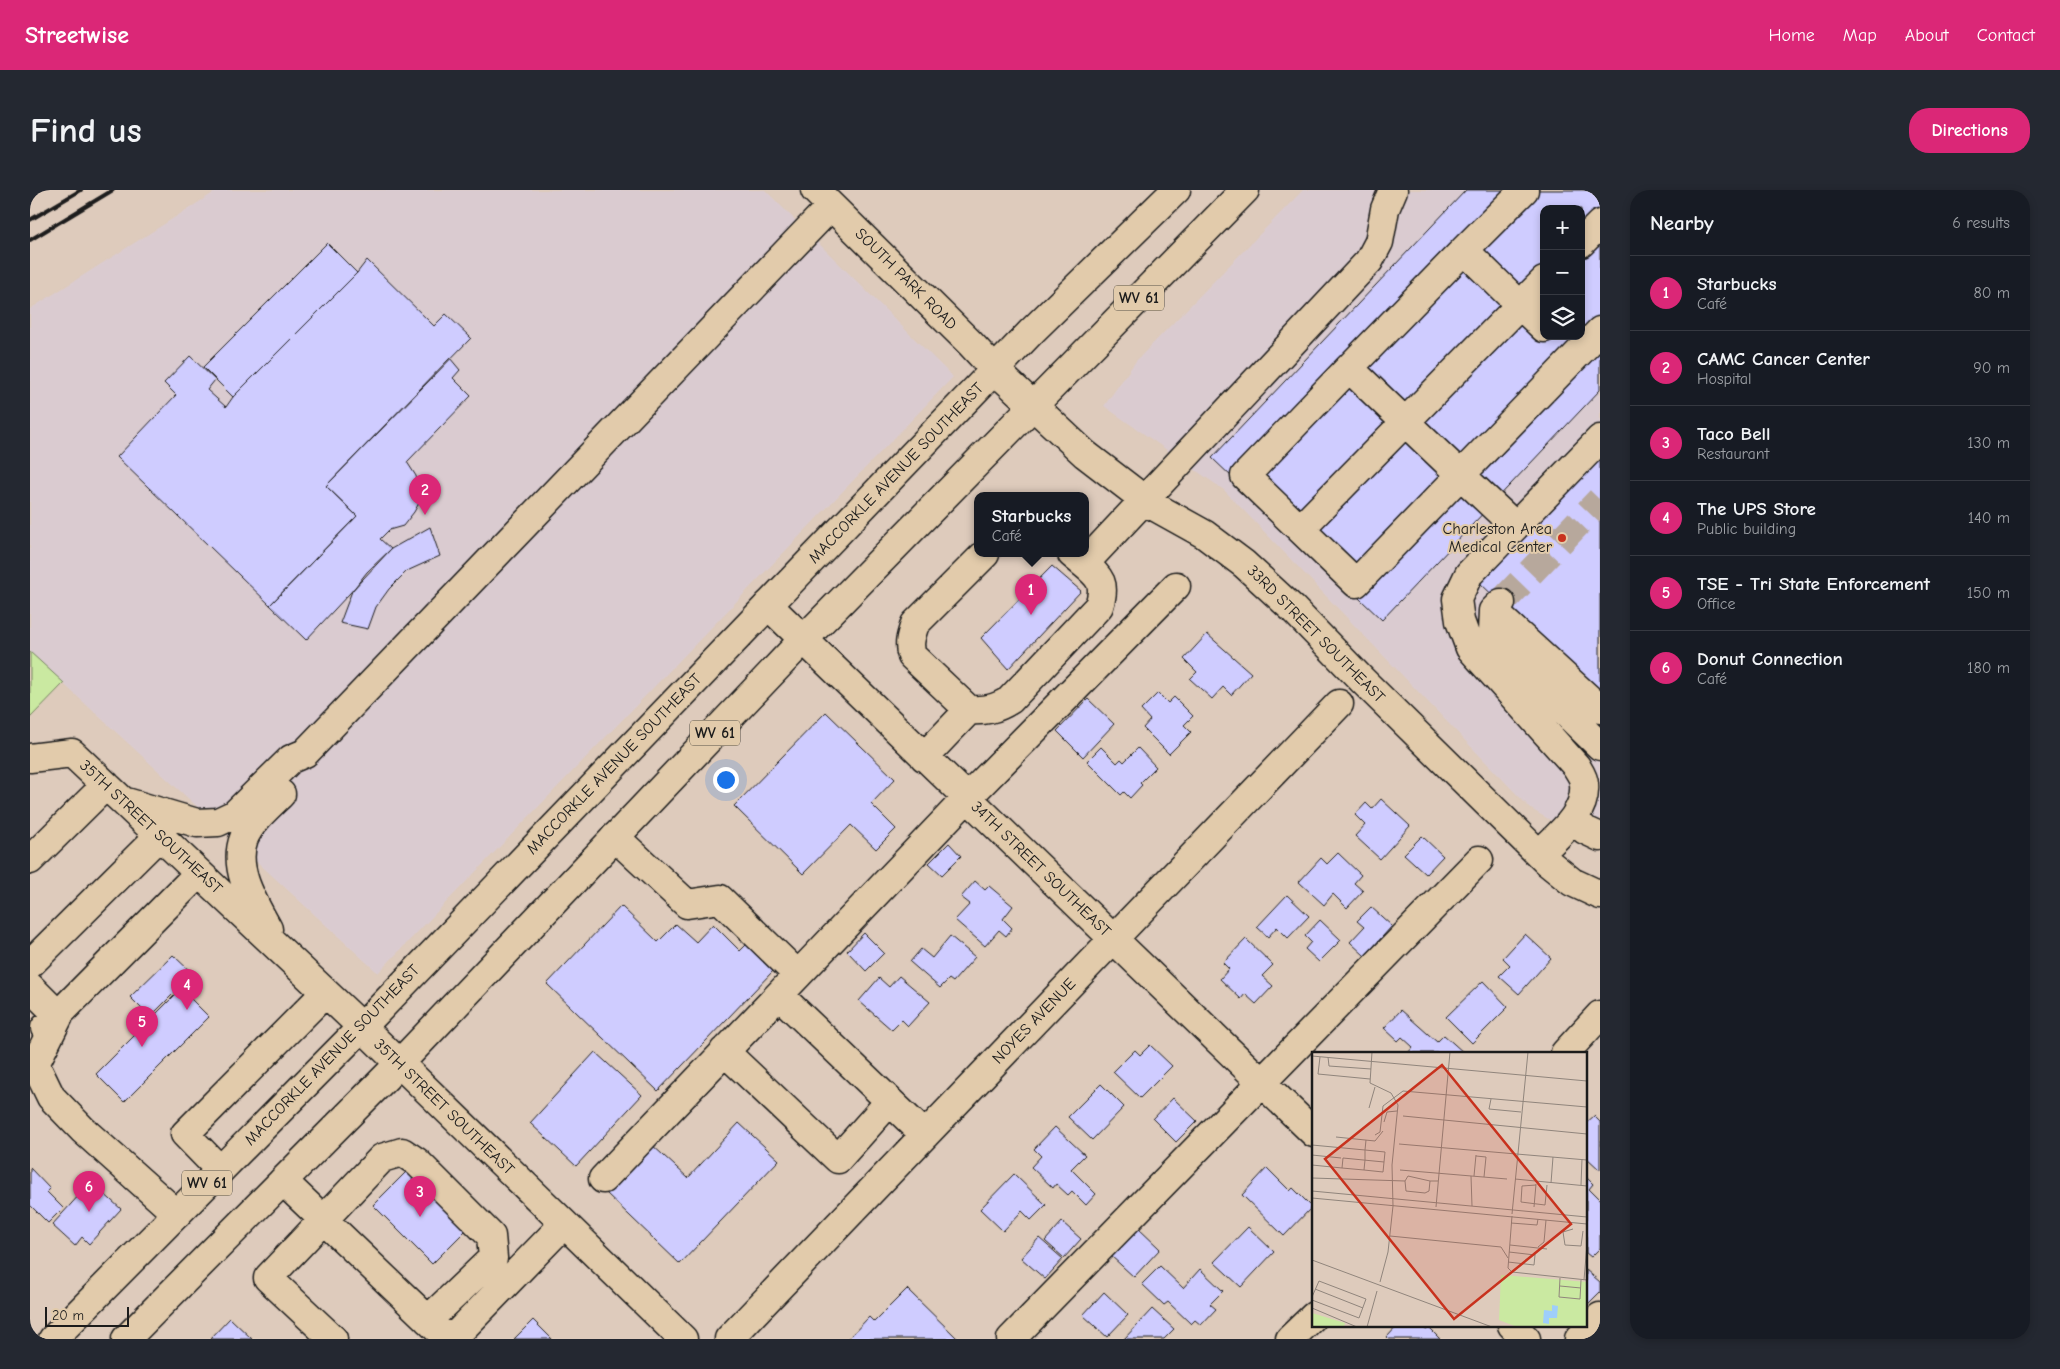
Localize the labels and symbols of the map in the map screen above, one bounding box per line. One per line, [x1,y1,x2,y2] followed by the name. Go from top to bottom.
[852,225,960,333] street label: SOUTH PARK ROAD
[1114,286,1164,310] road number: WV 61
[805,379,988,567] street label: MACCORKLE AVENUE SOUTHEAST
[409,474,441,515] pin: 2
[1442,520,1553,556] place label: Charleston Area Medical Center
[1556,532,1568,544] marker: Charleston Area Medical Center
[1243,561,1389,707] street label: 33RD STREET SOUTHEAST
[1015,574,1047,615] pin: 1
[523,670,706,858] street label: MACCORKLE AVENUE SOUTHEAST
[690,720,740,746] road number: WV 61
[76,756,226,898] street label: 35TH STREET SOUTHEAST
[713,767,739,793] your location
[967,798,1115,941] street label: 34TH STREET SOUTHEAST
[241,961,424,1149] street label: MACCORKLE AVENUE SOUTHEAST
[171,969,203,1010] pin: 4
[989,974,1080,1067] street label: NOYES AVENUE
[126,1006,158,1047] pin: 5
[370,1035,518,1179] street label: 35TH STREET SOUTHEAST
[1312,1052,1588,1326] inset map
[182,1170,232,1196] road number: WV 61
[73,1171,105,1212] pin: 6
[404,1176,436,1217] pin: 3
[45,1304,129,1327] scale bar

